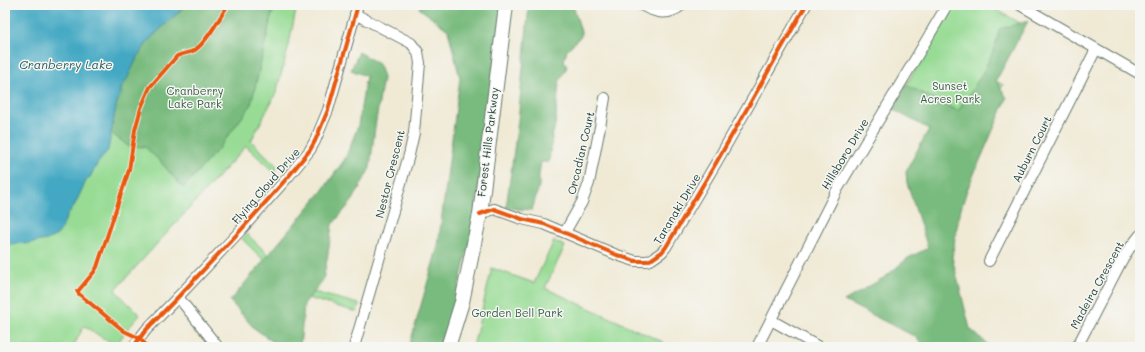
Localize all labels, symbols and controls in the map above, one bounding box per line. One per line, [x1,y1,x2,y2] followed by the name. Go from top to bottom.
[19,56,113,72] water label: Cranberry Lake
[920,78,980,106] park label: Sunset Acres Park
[167,83,224,111] park label: Cranberry Lake Park
[473,86,502,198] street label: Forest Hills Parkway
[564,110,597,196] street label: Orcadian Court
[1008,113,1055,184] street label: Auburn Court
[817,115,872,192] street label: Hillsboro Drive
[371,128,408,220] street label: Nestor Crescent
[228,144,303,227] street label: Flying Cloud Drive
[650,170,704,247] street label: Taranaki Drive
[1066,238,1127,331] street label: Madeira Crescent
[471,305,563,320] park label: Gorden Bell Park

